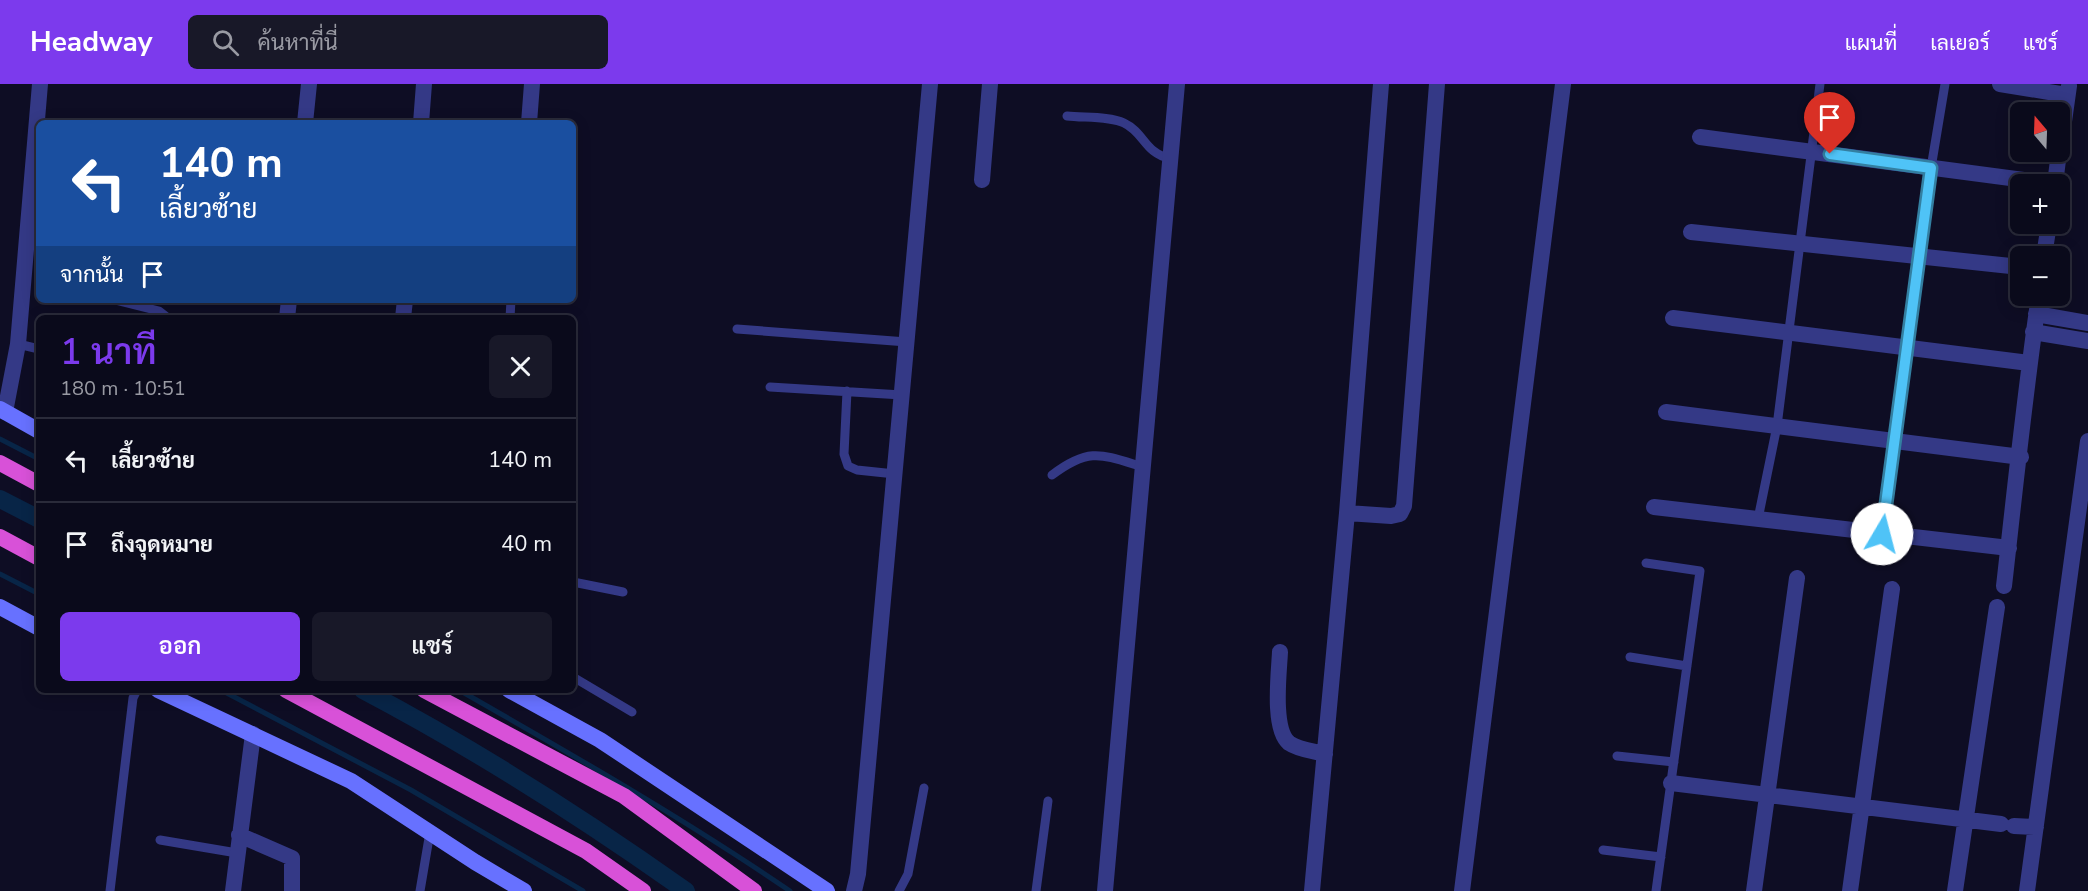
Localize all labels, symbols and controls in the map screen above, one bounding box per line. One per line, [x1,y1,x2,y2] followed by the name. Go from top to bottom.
[188,15,608,69] search box
[30,23,152,61] text: Headway
[209,26,242,59] icon: search
[257,28,338,58] text: ค้นหาที่นี่
[1845,29,1897,57] text: แผนที่
[1930,29,1990,57] text: เลเยอร์
[2023,29,2058,57] text: แชร์
[1804,92,1855,154] pin
[1813,101,1846,134] icon: arrive
[2010,102,2070,162] north arrow
[2010,102,2070,306] map controls
[159,135,283,192] text: 140 m
[60,144,138,222] icon: left
[2010,174,2070,234] button: +
[159,191,257,228] text: เลี้ยวซ้าย
[2010,246,2070,306] button: −
[136,258,169,291] icon: arrive
[60,260,124,290] text: จากนั้น
[60,328,157,377] text: 1 นาที
[489,335,552,398] button: close
[60,375,186,402] text: 180 m · 10:51
[60,444,93,477] icon: left
[488,445,552,475] text: 140 m
[111,446,195,476] text: เลี้ยวซ้าย
[1850,502,1914,566] position arrow
[60,528,93,561] icon: arrive
[501,529,552,559] text: 40 m
[111,530,213,560] text: ถึงจุดหมาย
[60,612,300,681] button: ออก
[312,612,552,681] button: แชร์

